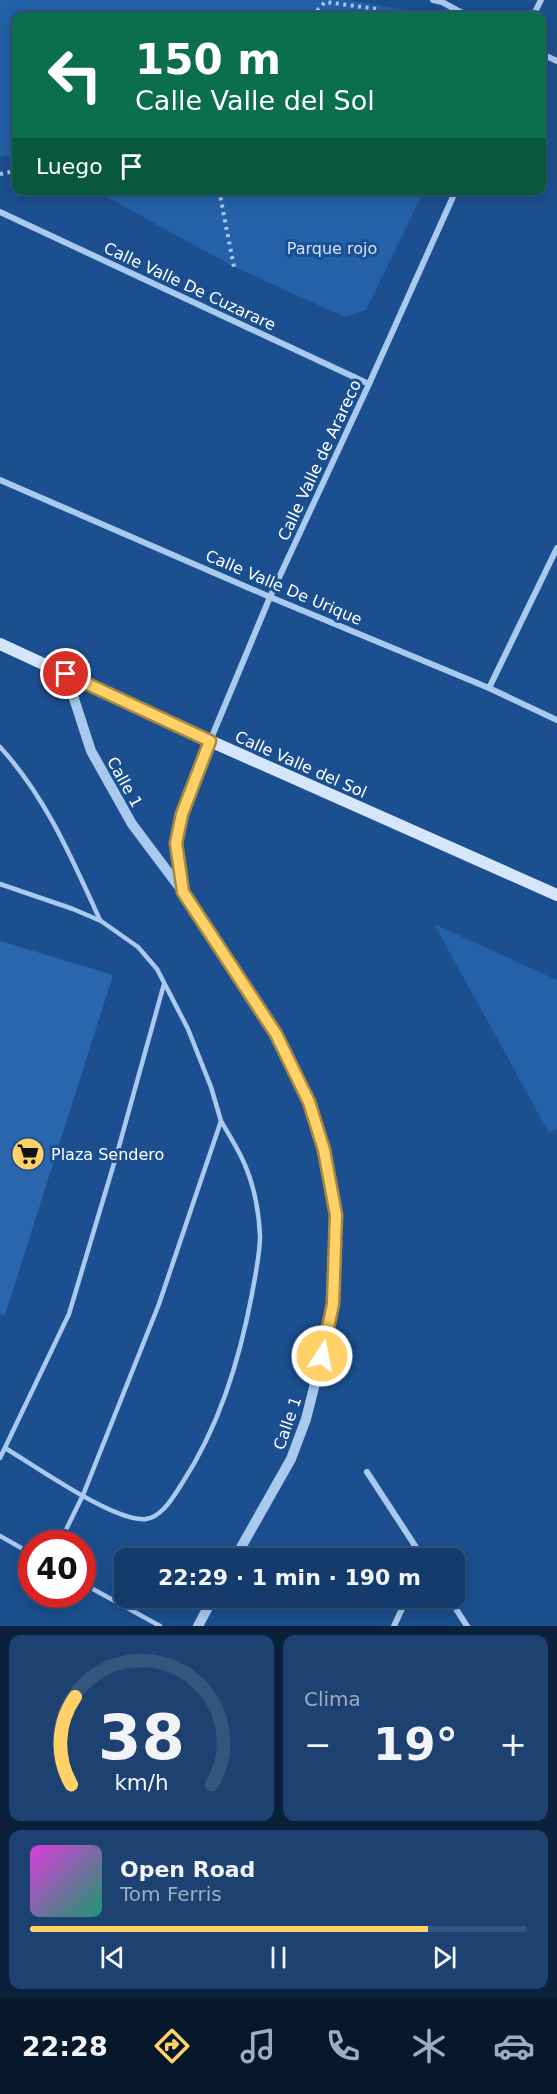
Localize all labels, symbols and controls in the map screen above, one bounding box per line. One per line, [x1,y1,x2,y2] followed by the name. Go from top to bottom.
[135,35,281,84] text: 150 m
[36,36,114,114] icon: left
[135,85,375,116] text: Calle Valle del Sol
[115,150,148,183] icon: arrive
[36,154,103,179] text: Luego
[101,238,279,335] street label: Calle Valle De Cuzarare
[287,239,377,258] park label: Parque rojo
[274,377,365,544] street label: Calle Valle de Arareco
[203,546,365,629] street label: Calle Valle De Urique
[40,648,91,699] pin
[49,657,82,690] icon: arrive
[232,727,370,802] street label: Calle Valle del Sol
[103,754,146,811] street label: Calle 1
[10,1136,46,1172] supermarket icon: Plaza Sendero
[51,1145,164,1164] place label: Plaza Sendero
[290,1324,354,1388] position arrow
[270,1394,305,1452] street label: Calle 1
[18,1530,96,1608] speed limit sign: 40
[158,1565,421,1590] text: 22:29 · 1 min · 190 m
[304,1687,361,1711] text: Clima
[98,1701,185,1774] text: 38
[373,1718,458,1771] text: 19°
[304,1725,332,1764] text: −
[499,1725,527,1764] text: +
[114,1770,169,1795] text: km/h
[120,1857,255,1882] text: Open Road
[120,1882,222,1906] text: Tom Ferris
[96,1941,129,1974] icon: previous
[262,1941,295,1974] icon: pause
[428,1941,461,1974] icon: next
[151,2025,193,2067] icon: directions
[237,2025,279,2067] icon: music
[322,2025,364,2067] icon: phone
[408,2025,450,2067] icon: climate
[493,2025,535,2067] icon: car
[22,2031,108,2062] text: 22:28

